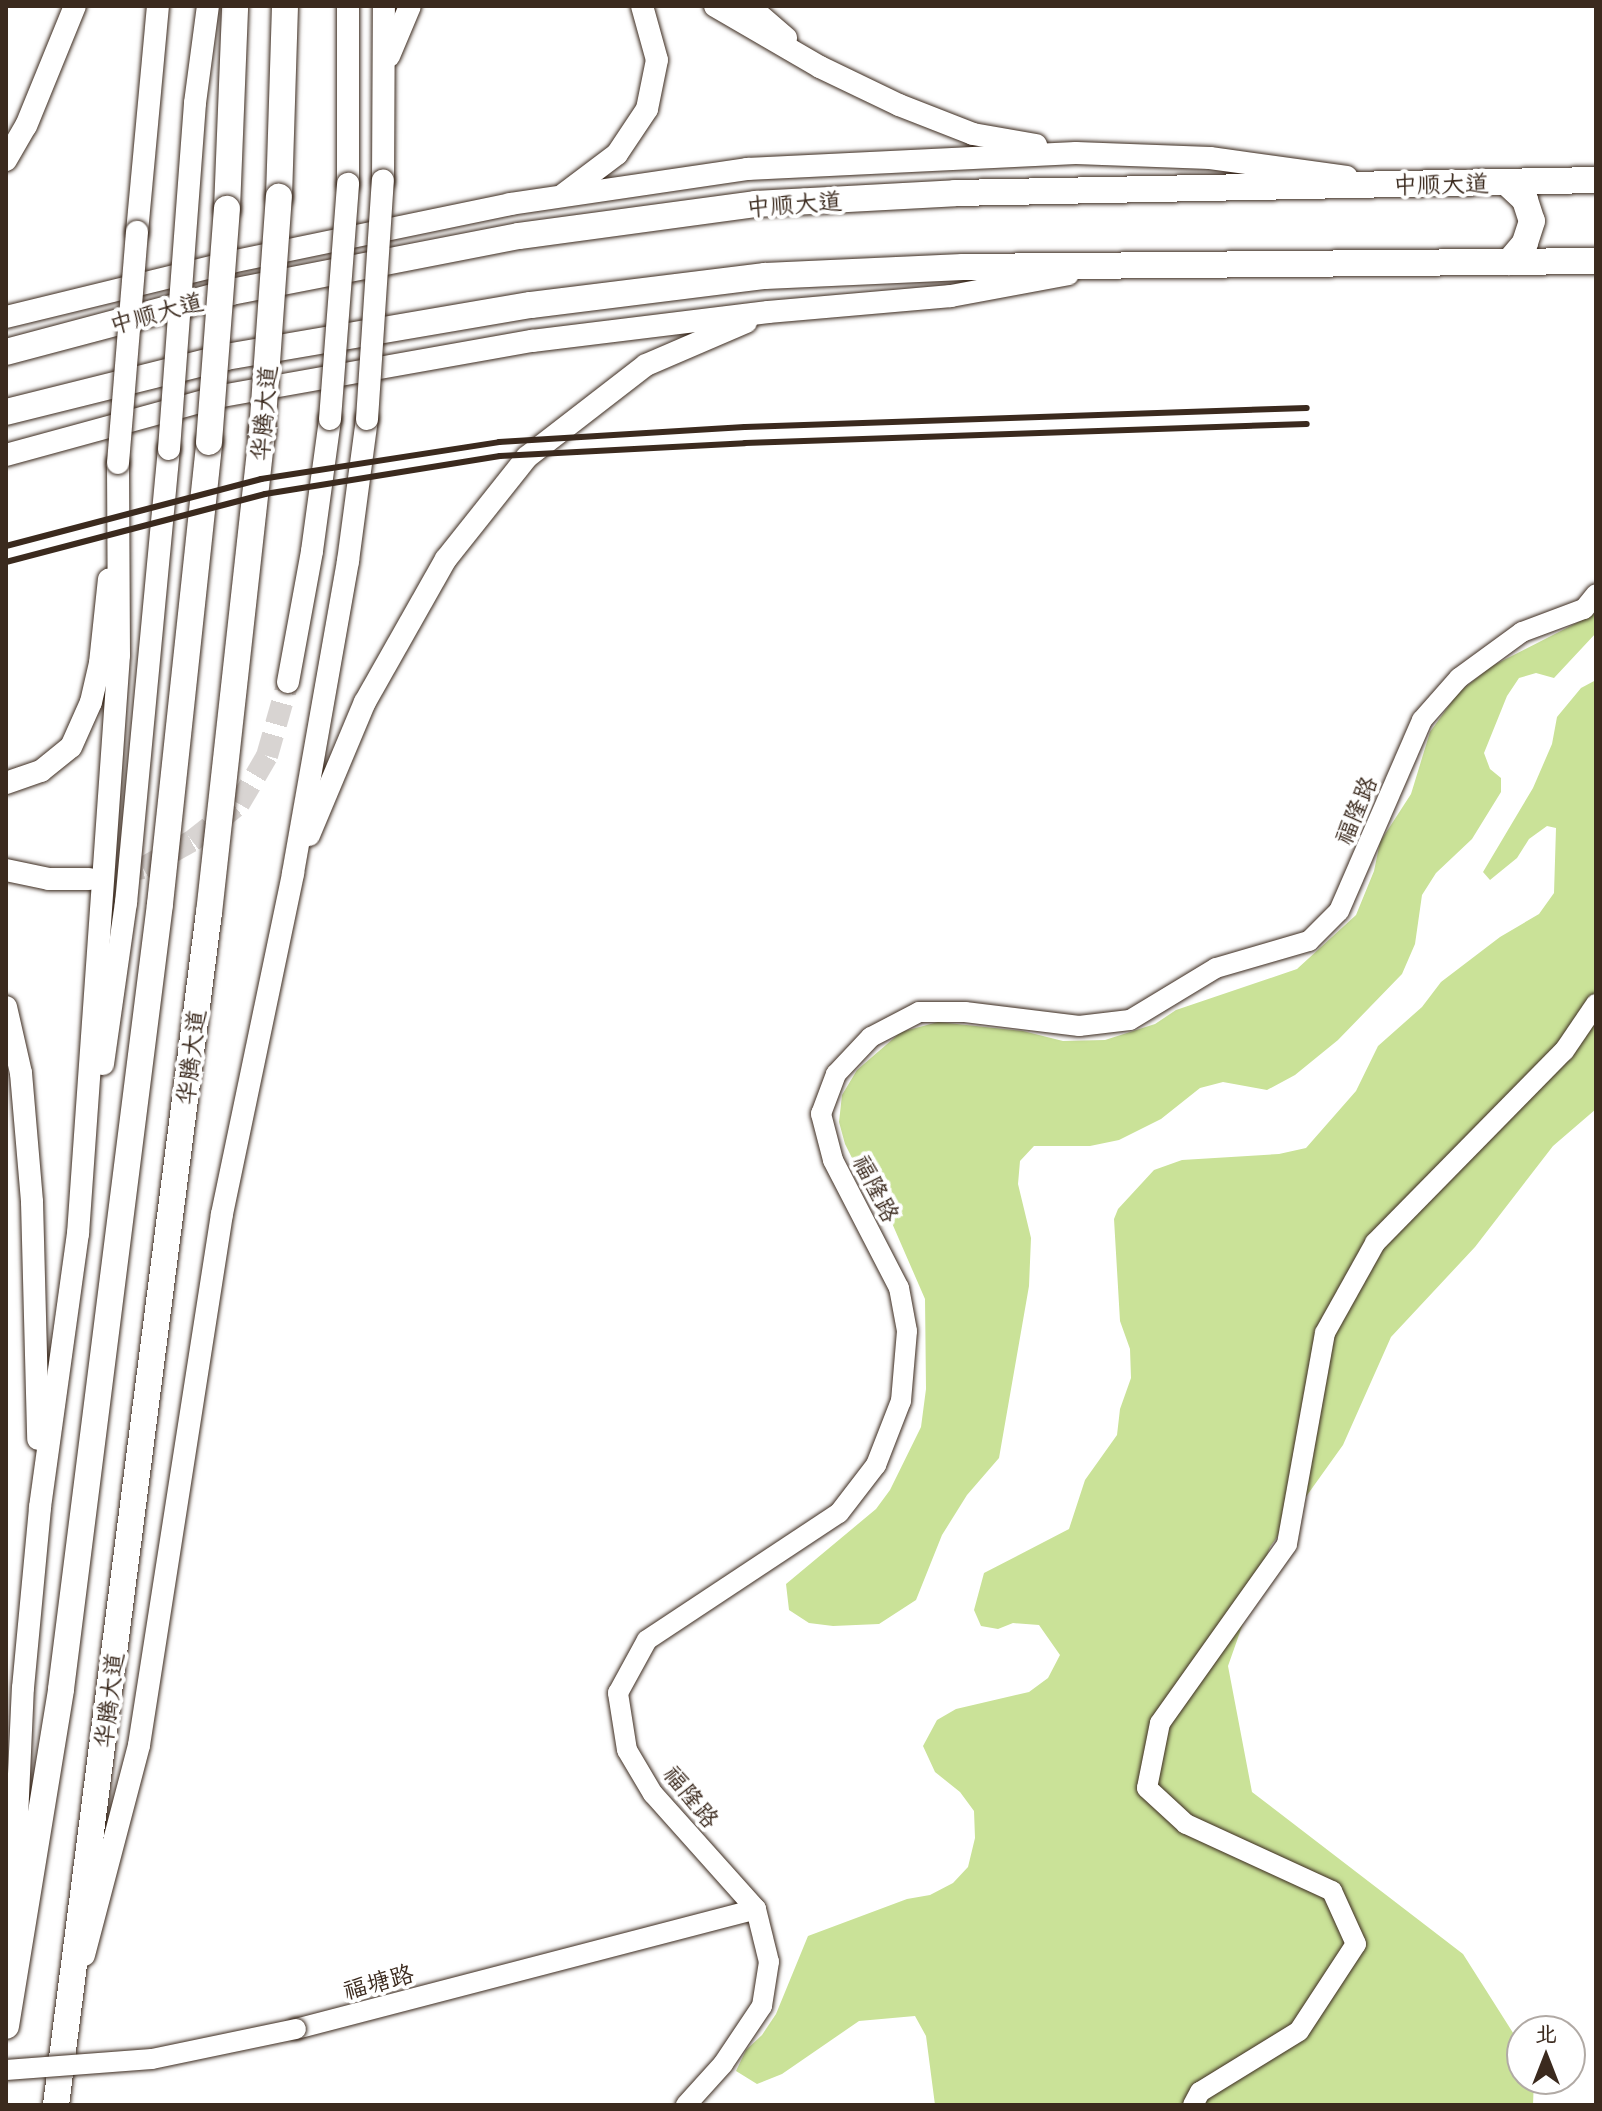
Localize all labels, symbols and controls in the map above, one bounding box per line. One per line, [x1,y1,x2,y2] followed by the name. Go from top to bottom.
[1393,168,1489,198] street label: 中顺大道
[745,185,843,221] street label: 中顺大道
[106,286,206,338] street label: 中顺大道
[244,364,282,462] street label: 华腾大道
[1328,771,1382,849] street label: 福隆路
[170,1008,210,1106] street label: 华腾大道
[848,1149,906,1227] street label: 福隆路
[88,1651,128,1749] street label: 华腾大道
[658,1759,726,1833] street label: 福隆路
[339,1958,417,2004] street label: 福塘路
[1506,2015,1586,2095] north arrow
[1535,2018,1557,2047] text: 北

